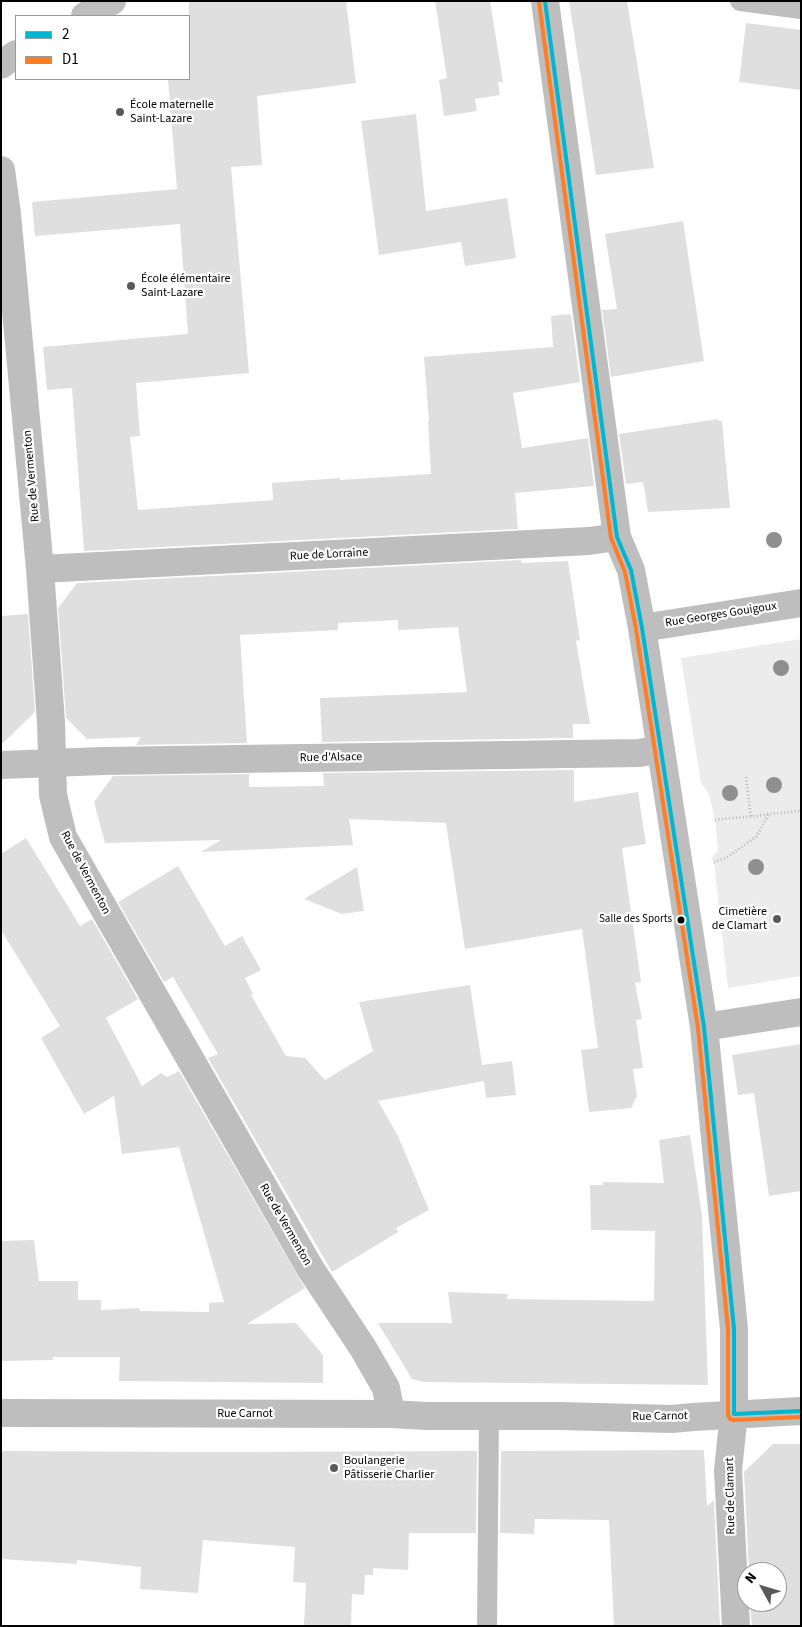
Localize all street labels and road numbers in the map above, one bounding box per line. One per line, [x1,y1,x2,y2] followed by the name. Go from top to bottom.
[21,429,43,523] street label: Rue de Vermenton
[289,546,369,564] street label: Rue de Lorraine
[664,599,778,631] street label: Rue Georges Gouigoux
[300,750,362,766] street label: Rue d'Alsace
[57,829,113,917] street label: Rue de Vermenton
[256,1181,314,1269] street label: Rue de Vermenton
[217,1407,273,1421] street label: Rue Carnot
[632,1409,688,1425] street label: Rue Carnot
[723,1457,739,1535] street label: Rue de Clamart

